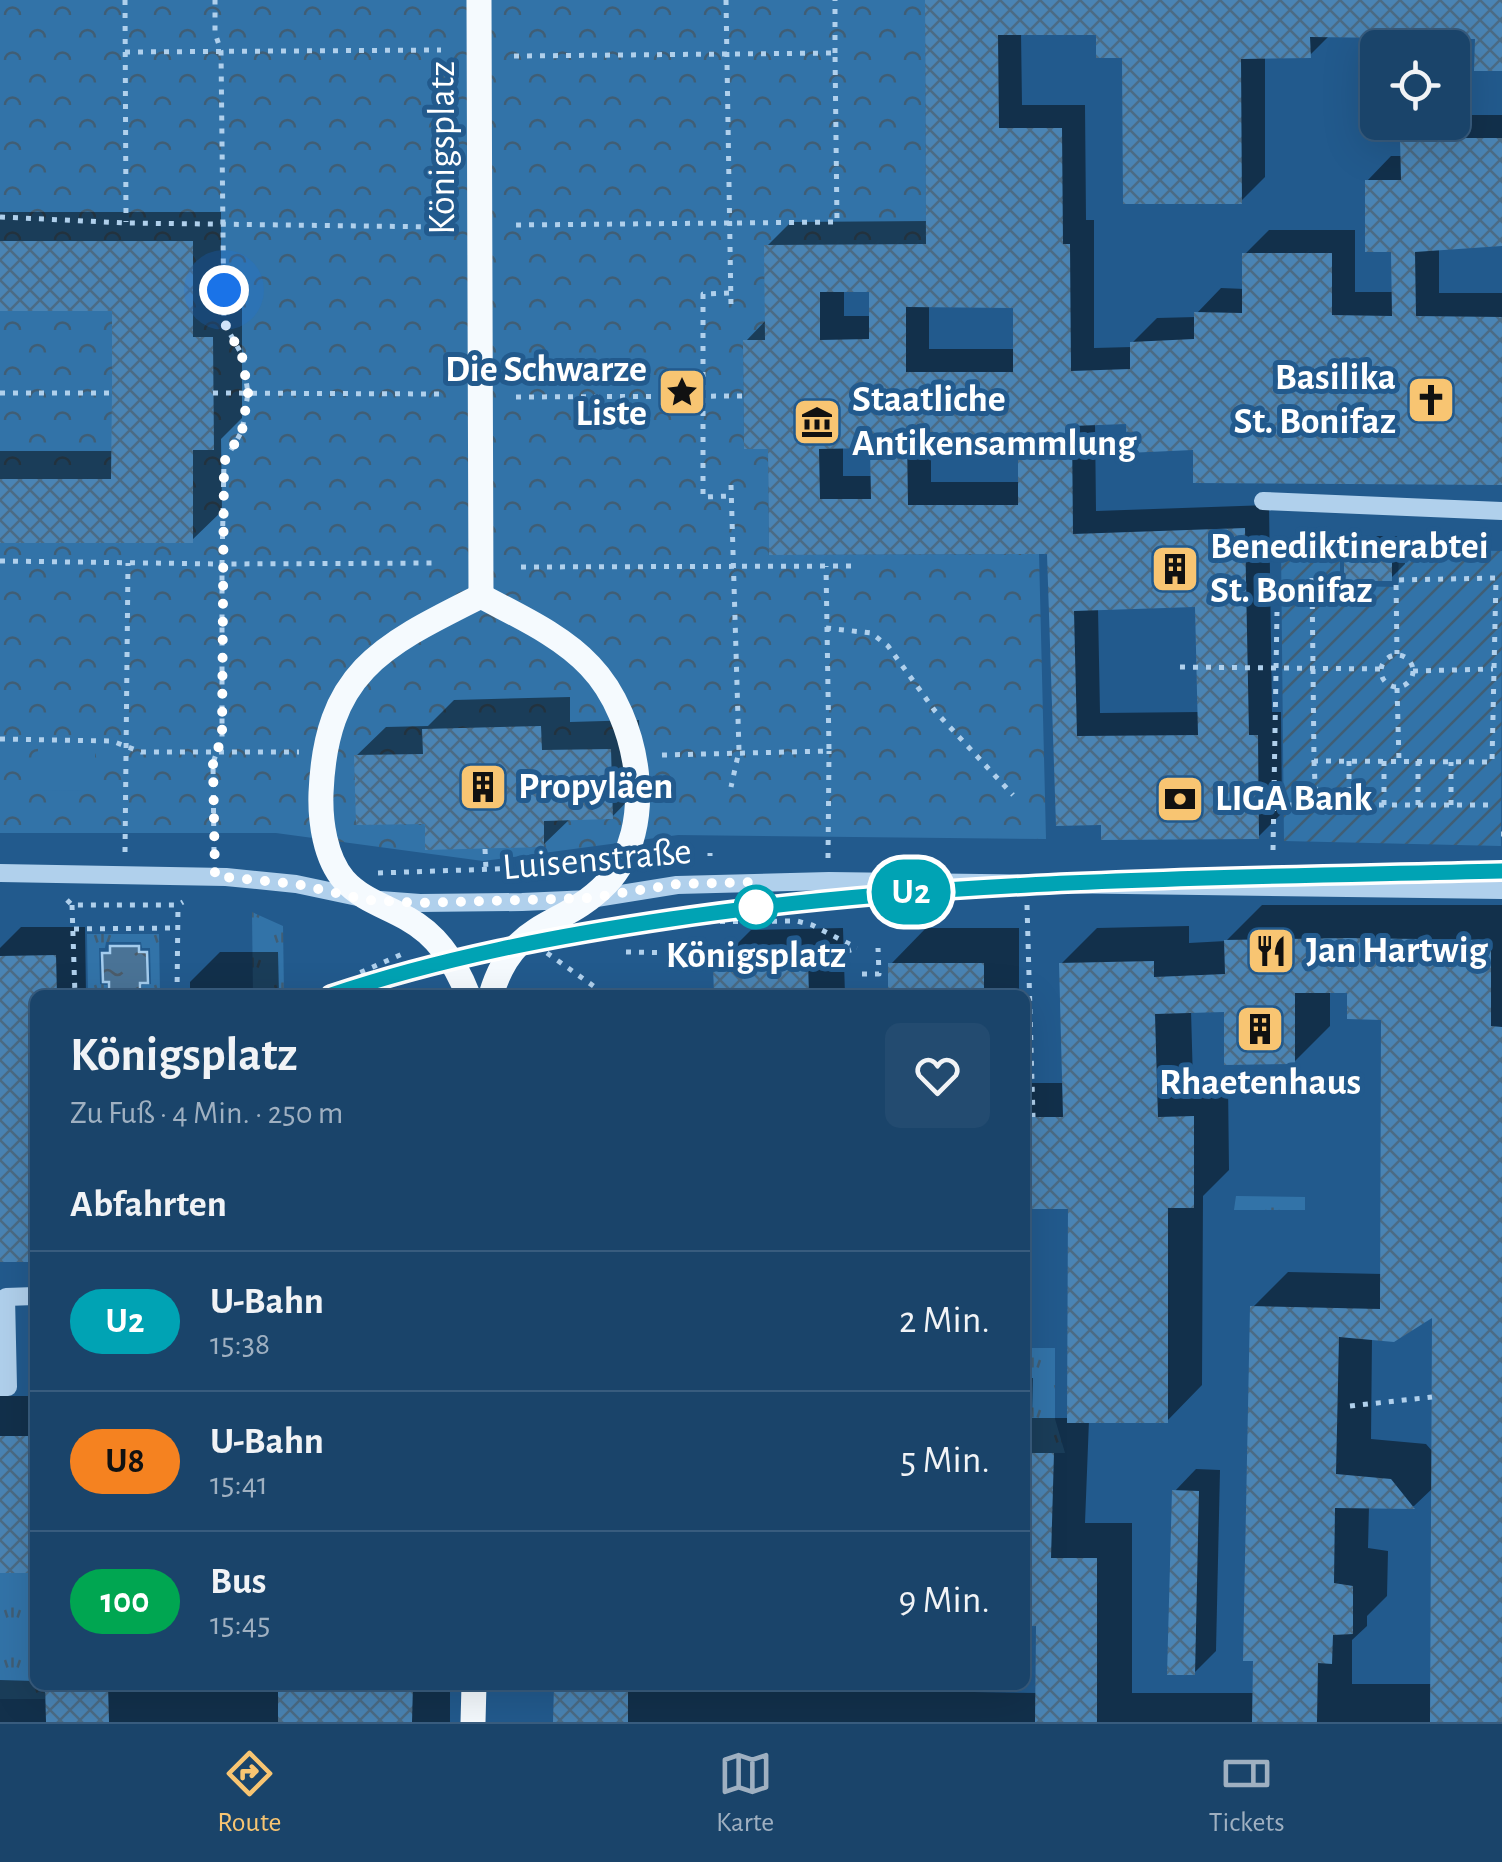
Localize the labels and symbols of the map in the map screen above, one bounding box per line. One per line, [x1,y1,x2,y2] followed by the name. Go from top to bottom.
[424,61,462,235] street label: Königsplatz
[199,265,249,315] your location
[445,351,647,433] place label: Die Schwarze Liste
[1233,359,1396,441] place label: Basilika St. Bonifaz
[656,366,708,418] place icon: Die Schwarze Liste
[1405,374,1457,426] church icon: Basilika St. Bonifaz
[852,381,1137,463] place label: Staatliche Antikensammlung
[791,396,843,448] museum icon: Staatliche Antikensammlung
[1210,528,1489,610] place label: Benediktinerabtei St. Bonifaz
[1149,543,1201,595] building icon: Benediktinerabtei St. Bonifaz
[457,761,509,813] building icon: Propyläen
[518,768,673,806] place label: Propyläen
[1154,773,1206,825] bank icon: LIGA Bank
[1215,780,1372,818] place label: LIGA Bank
[501,833,693,887] street label: Luisenstraße
[866,860,956,924] line badge: U2
[735,886,777,928] marker: Königsplatz
[1245,925,1297,977] restaurant icon: Jan Hartwig
[1306,932,1489,970] place label: Jan Hartwig
[666,937,846,975] place label: Königsplatz
[1234,1003,1286,1055] building icon: Rhaetenhaus
[1159,1064,1361,1102] place label: Rhaetenhaus

